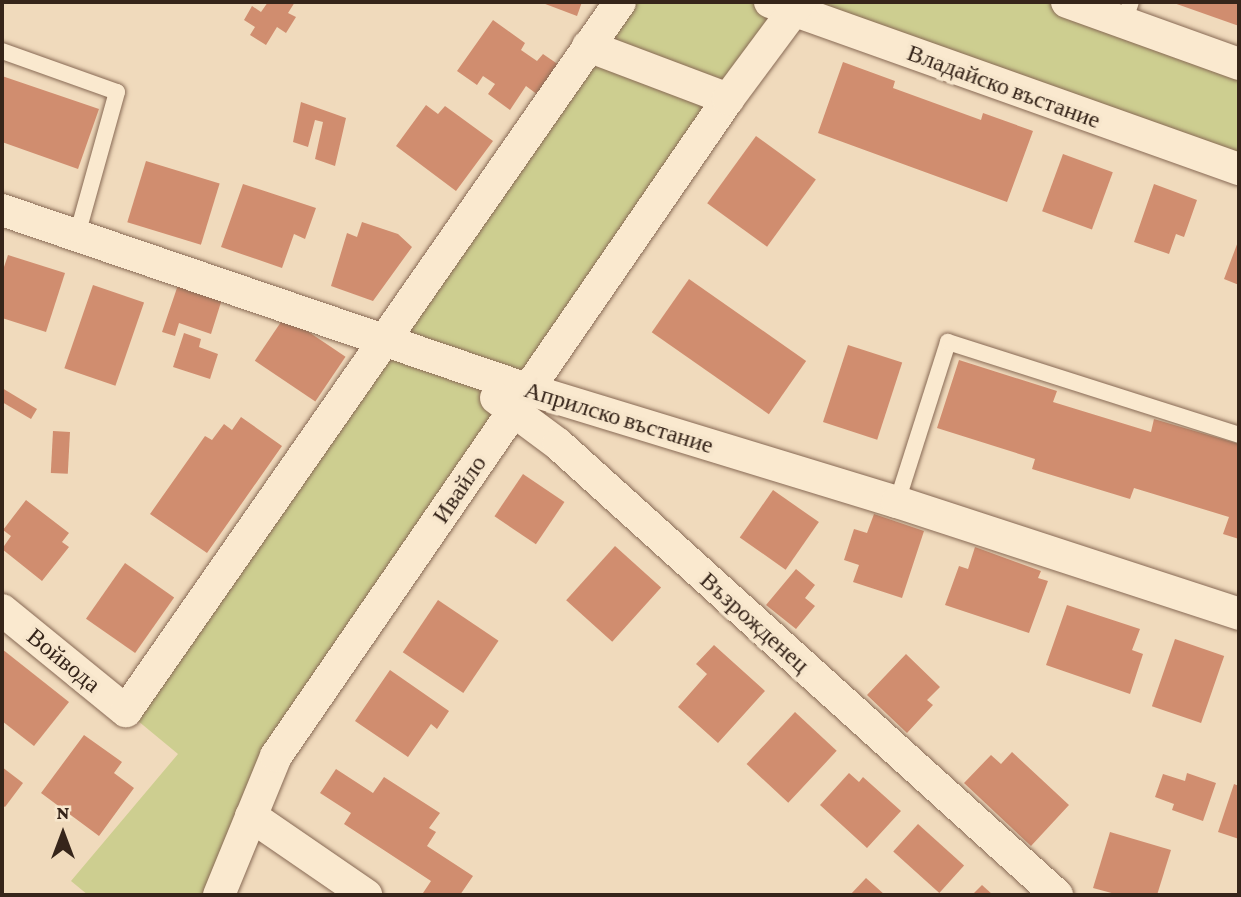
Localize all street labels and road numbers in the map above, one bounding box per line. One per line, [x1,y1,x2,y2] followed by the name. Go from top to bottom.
[903,38,1105,134] street label: Владайско въстание
[521,375,717,459] street label: Априлско въстание
[426,450,492,528] street label: Ивайло
[694,565,816,679] street label: Възрожденец
[21,622,107,698] street label: Войвода

